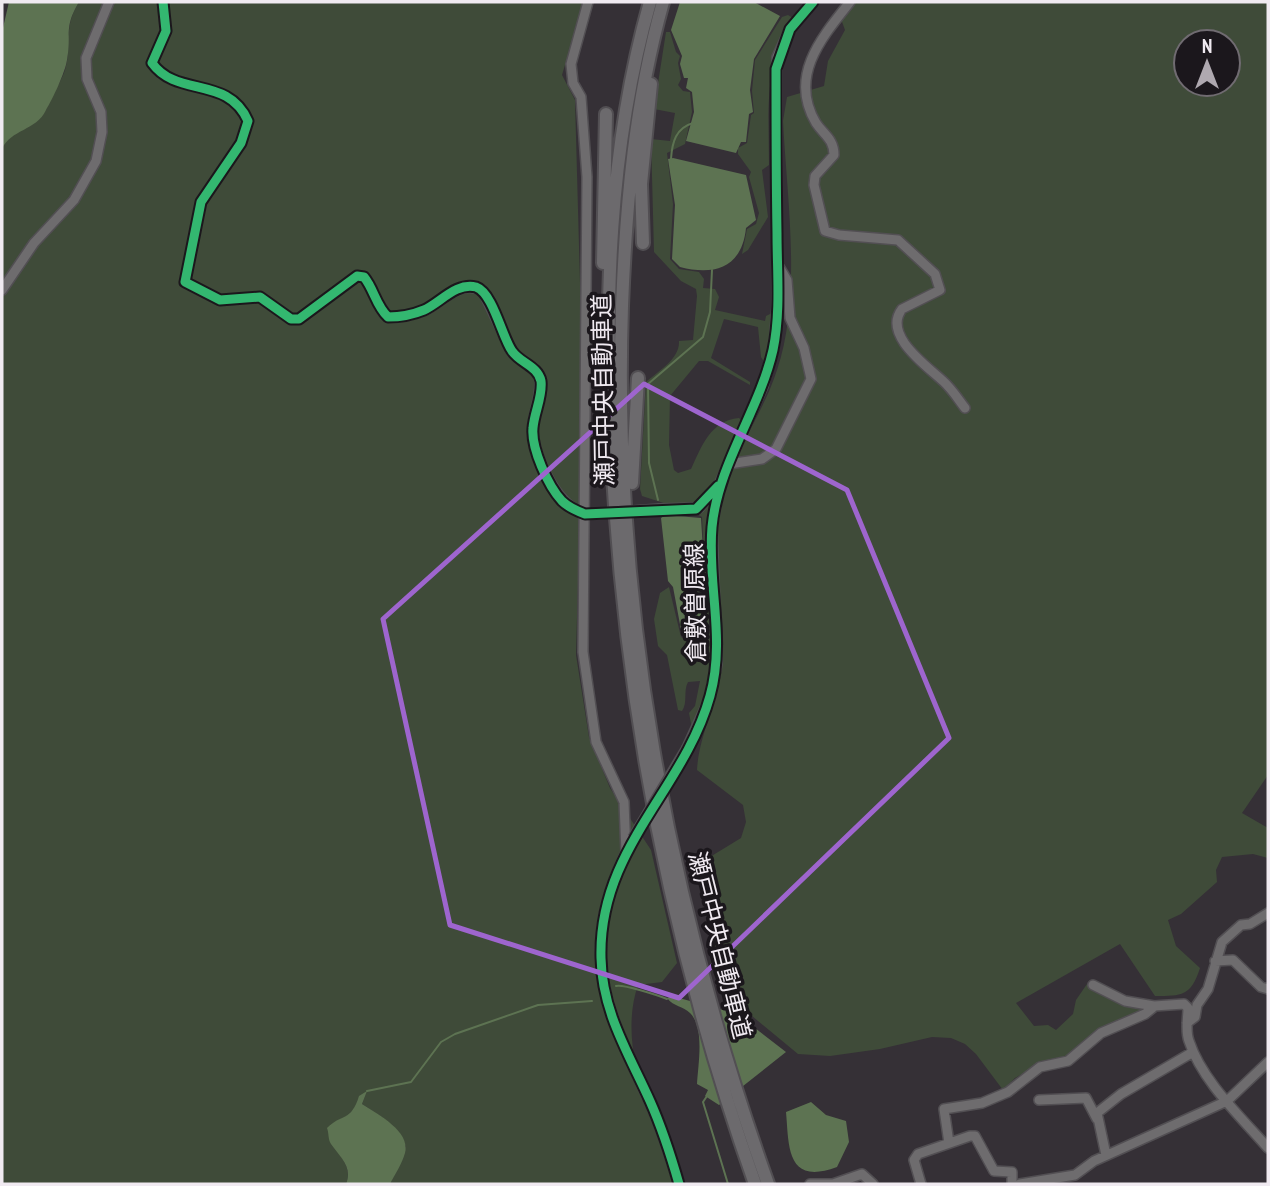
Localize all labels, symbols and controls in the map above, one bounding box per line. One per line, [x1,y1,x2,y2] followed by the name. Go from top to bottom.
[1172,28,1242,98] north arrow
[1202,34,1212,58] text: N
[586,294,620,486] street label: 瀬戸中央自動車道
[678,543,712,663] street label: 倉敷曽原線
[682,848,758,1042] street label: 瀬戸中央自動車道

